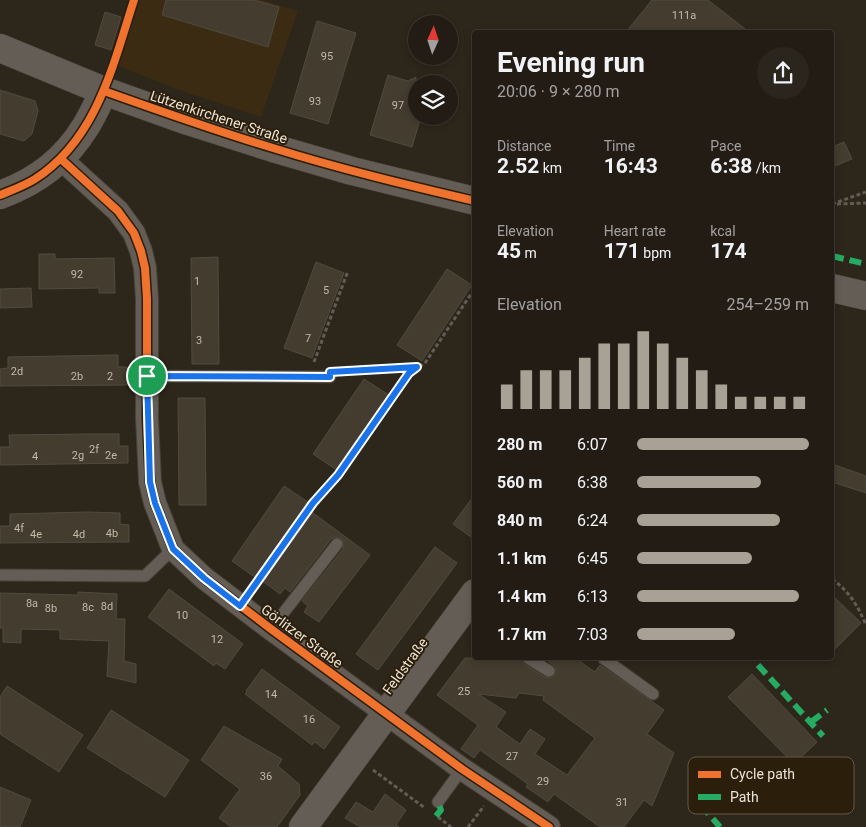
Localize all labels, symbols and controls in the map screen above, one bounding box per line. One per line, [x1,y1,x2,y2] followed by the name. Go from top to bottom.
[672,9,696,22] house number: 111a
[408,15,458,65] north arrow
[408,15,458,125] map controls
[497,46,645,79] text: Evening run
[757,47,809,99] button: share
[321,50,333,63] house number: 95
[408,75,458,125] button: layers
[497,82,619,101] text: 20:06 · 9 × 280 m
[148,87,290,147] street label: Lützenkirchener Straße
[309,95,321,108] house number: 93
[392,99,404,112] house number: 97
[497,138,552,154] text: Distance
[604,138,635,154] text: Time
[710,138,741,154] text: Pace
[497,154,539,178] text: 2.52
[604,154,658,178] text: 16:43
[710,154,752,178] text: 6:38
[539,160,562,176] text: km
[752,160,781,176] text: /km
[497,223,554,239] text: Elevation
[604,223,666,239] text: Heart rate
[710,223,736,239] text: kcal
[497,239,521,263] text: 45
[604,239,640,263] text: 171
[710,239,746,263] text: 174
[521,245,537,261] text: m
[640,245,671,261] text: bpm
[71,268,83,281] house number: 92
[194,275,200,288] house number: 1
[323,284,329,297] house number: 5
[497,295,562,314] text: Elevation
[727,295,809,314] text: 254–259 m
[305,332,311,345] house number: 7
[196,334,202,347] house number: 3
[126,355,168,397] pin
[133,362,161,390] icon: arrive
[11,365,23,378] house number: 2d
[71,370,83,383] house number: 2b
[107,370,113,383] house number: 2
[497,435,542,454] text: 280 m
[577,435,608,454] text: 6:07
[89,443,99,456] house number: 2f
[72,449,84,462] house number: 2g
[105,449,117,462] house number: 2e
[32,450,38,463] house number: 4
[497,473,542,492] text: 560 m
[577,473,608,492] text: 6:38
[497,511,542,530] text: 840 m
[577,511,608,530] text: 6:24
[14,522,24,535] house number: 4f
[106,527,118,540] house number: 4b
[30,528,42,541] house number: 4e
[73,528,85,541] house number: 4d
[497,549,546,568] text: 1.1 km
[577,549,608,568] text: 6:45
[497,587,546,606] text: 1.4 km
[577,587,608,606] text: 6:13
[26,597,38,610] house number: 8a
[101,600,113,613] house number: 8d
[82,601,94,614] house number: 8c
[258,601,346,671] street label: Görlitzer Straße
[45,602,57,615] house number: 8b
[176,609,188,622] house number: 10
[497,625,546,644] text: 1.7 km
[577,625,608,644] text: 7:03
[211,633,223,646] house number: 12
[379,635,431,697] street label: Feldstraße
[458,685,470,698] house number: 25
[265,688,277,701] house number: 14
[303,713,315,726] house number: 16
[506,750,518,763] house number: 27
[688,757,854,814] legend
[730,766,795,782] text: Cycle path
[260,770,272,783] house number: 36
[537,775,549,788] house number: 29
[730,789,759,805] text: Path
[616,796,628,809] house number: 31

